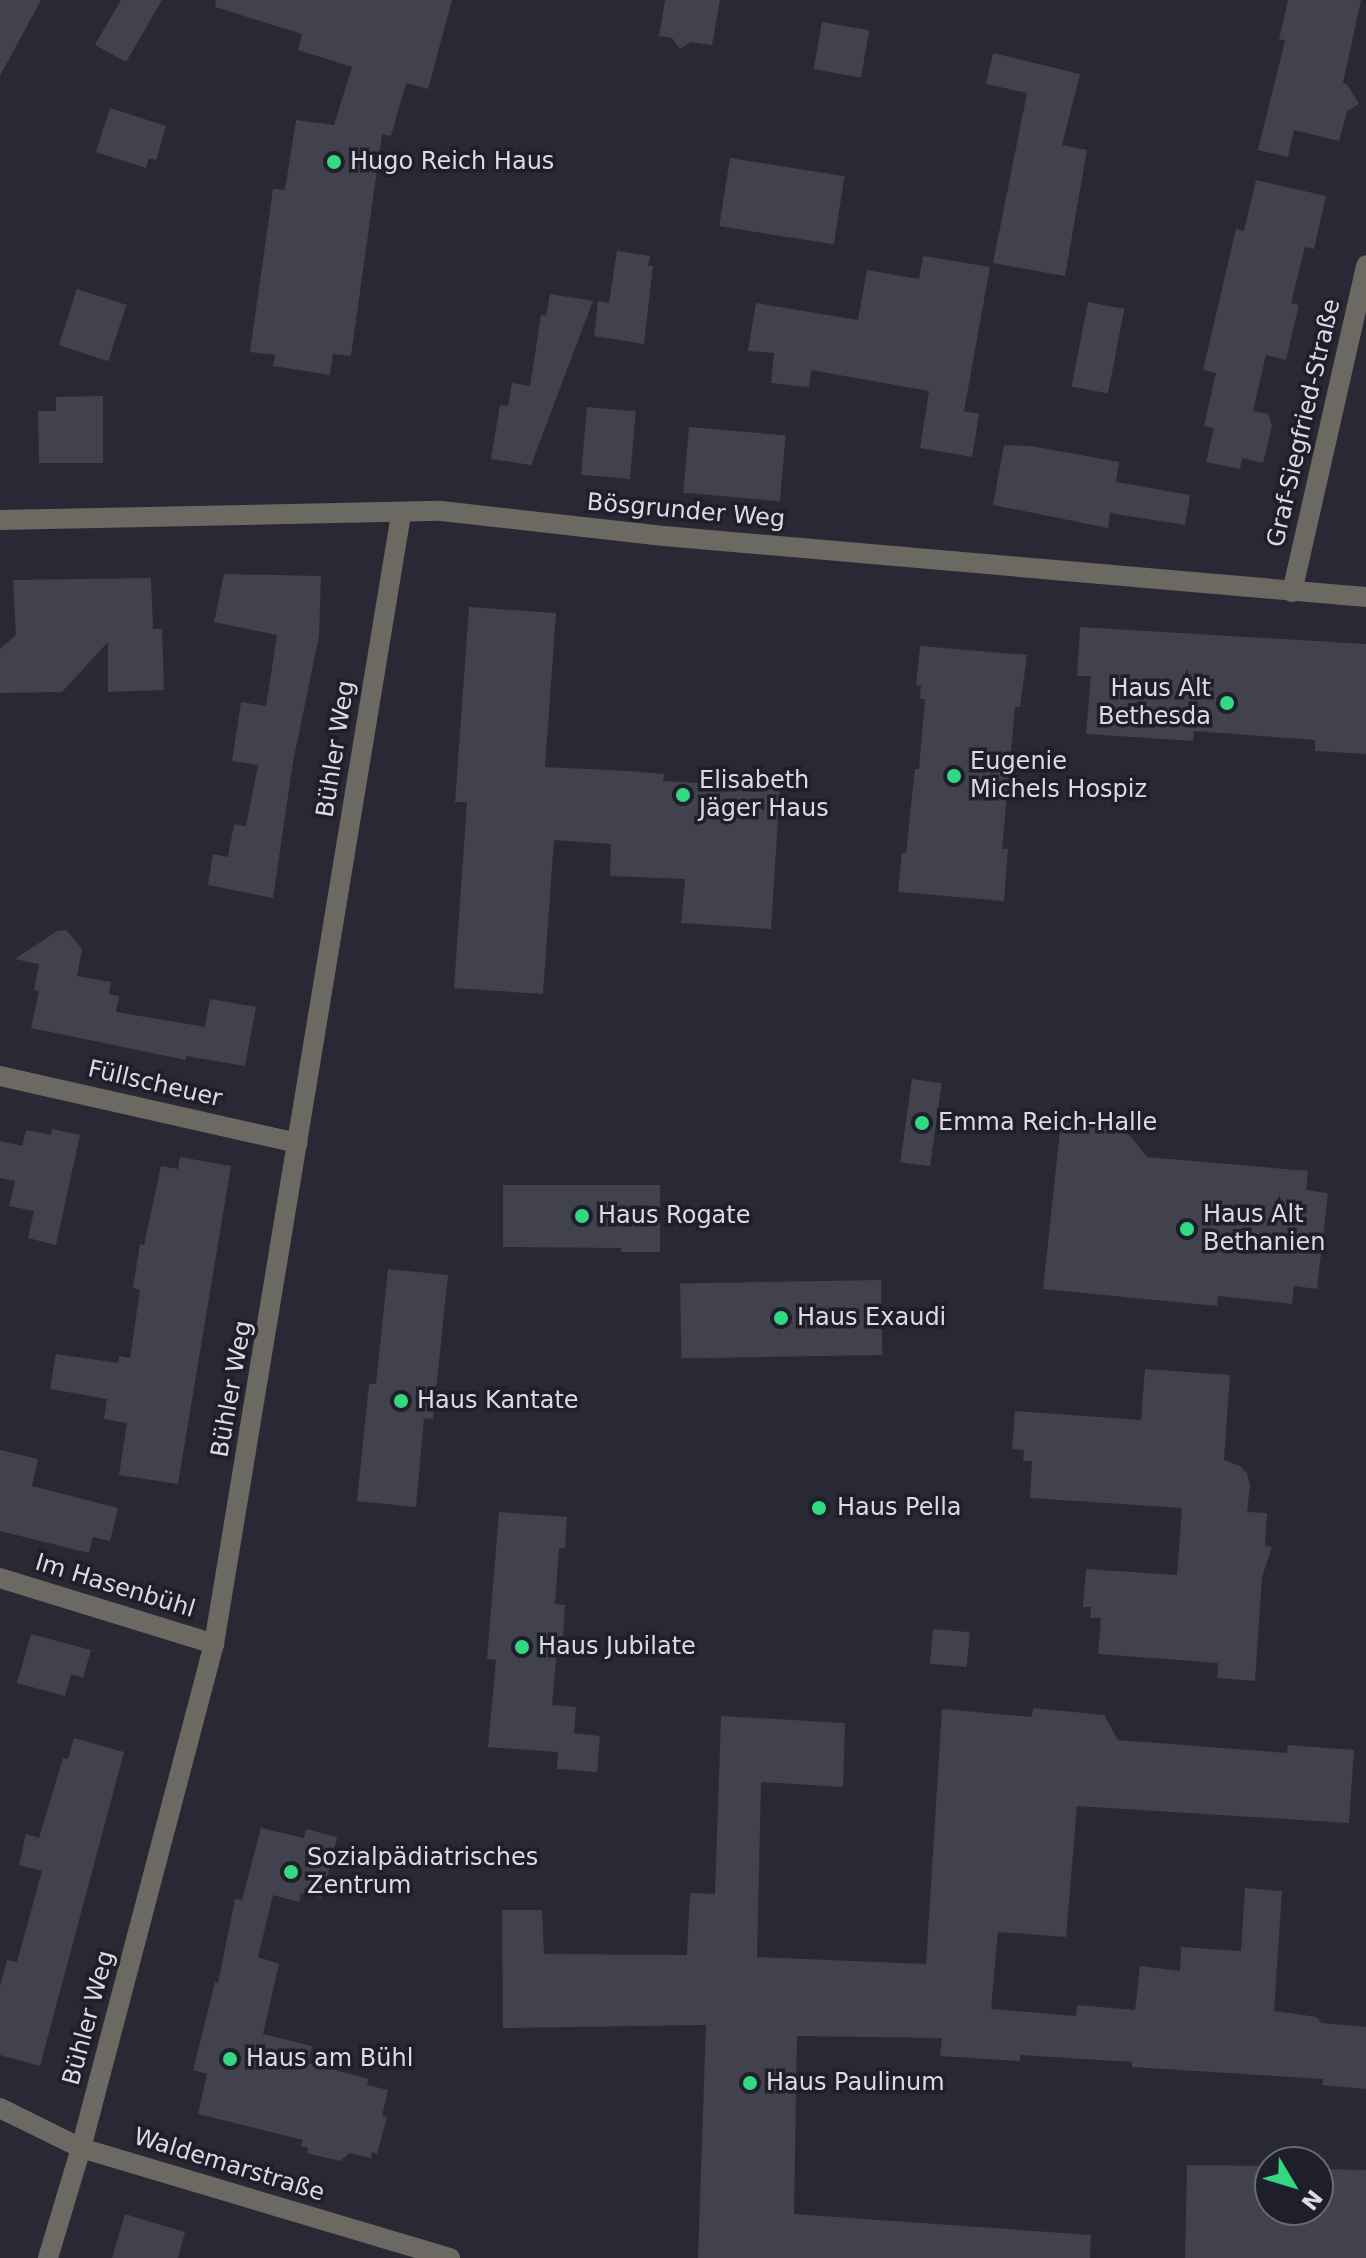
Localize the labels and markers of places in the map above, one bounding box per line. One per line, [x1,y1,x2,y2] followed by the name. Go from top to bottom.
[350,148,554,176] place label: Hugo Reich Haus
[325,153,343,171] marker: Hugo Reich Haus
[1098,675,1211,731] place label: Haus Alt Bethesda
[1218,694,1236,712] marker: Haus Alt Bethesda
[970,748,1147,804] place label: Eugenie Michels Hospiz
[699,767,829,823] place label: Elisabeth Jäger Haus
[945,767,963,785] marker: Eugenie Michels Hospiz
[674,786,692,804] marker: Elisabeth Jäger Haus
[938,1109,1157,1137] place label: Emma Reich-Halle
[913,1114,931,1132] marker: Emma Reich-Halle
[1203,1201,1325,1257] place label: Haus Alt Bethanien
[598,1202,750,1230] place label: Haus Rogate
[573,1207,591,1225] marker: Haus Rogate
[1178,1220,1196,1238] marker: Haus Alt Bethanien
[797,1304,946,1332] place label: Haus Exaudi
[772,1309,790,1327] marker: Haus Exaudi
[417,1387,579,1415] place label: Haus Kantate
[392,1392,410,1410] marker: Haus Kantate
[837,1494,962,1522] place label: Haus Pella
[808,1497,830,1519] marker: Haus Pella
[538,1633,696,1661] place label: Haus Jubilate
[513,1638,531,1656] marker: Haus Jubilate
[307,1844,538,1900] place label: Sozialpädiatrisches Zentrum
[282,1863,300,1881] marker: Sozialpädiatrisches Zentrum
[246,2045,413,2073] place label: Haus am Bühl
[221,2050,239,2068] marker: Haus am Bühl
[766,2069,945,2097] place label: Haus Paulinum
[741,2074,759,2092] marker: Haus Paulinum

